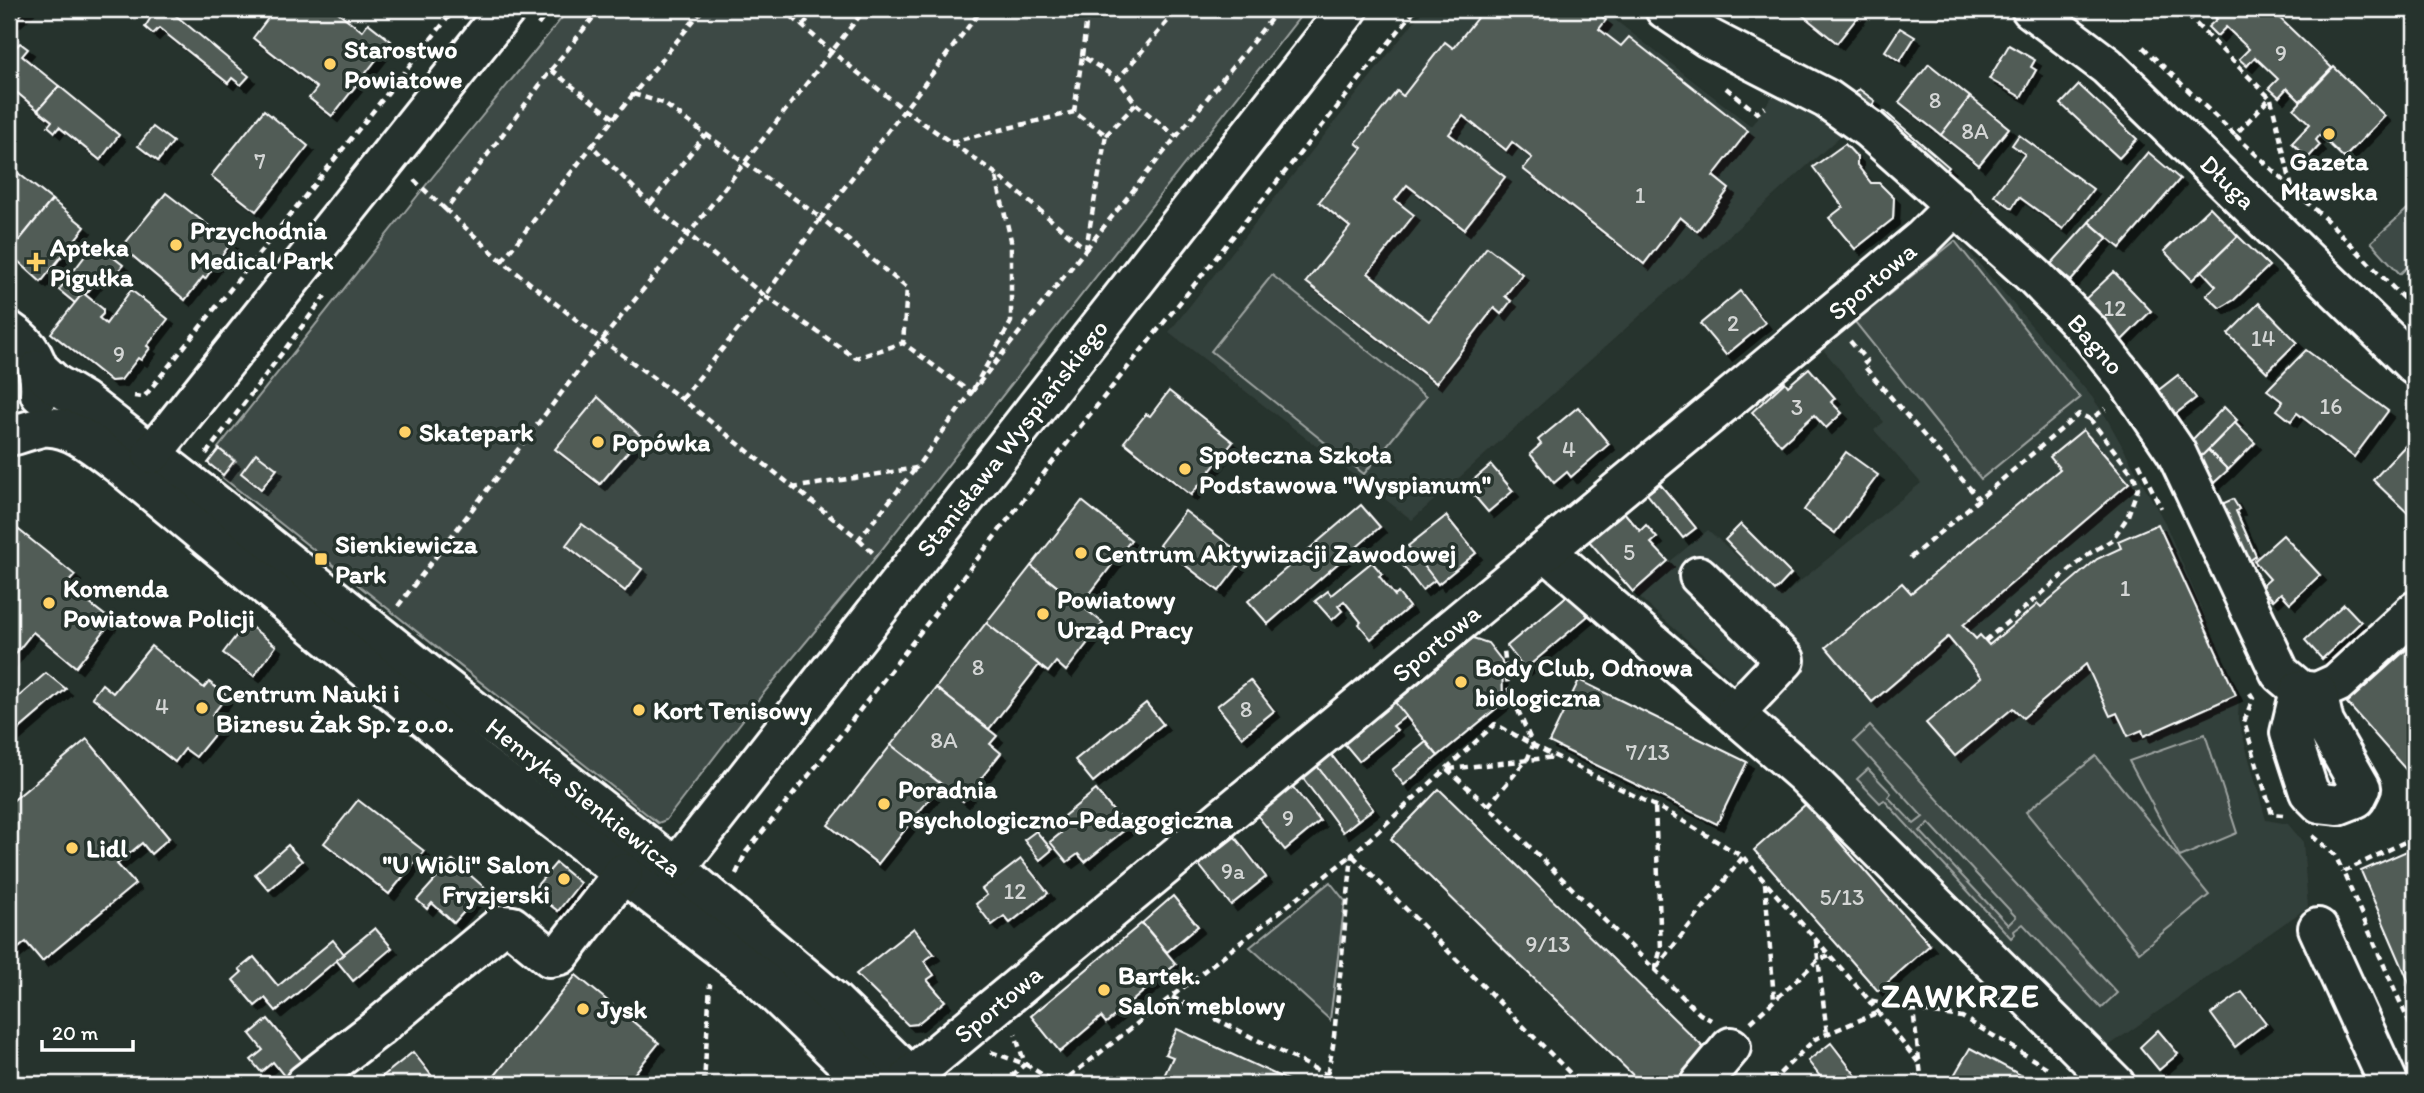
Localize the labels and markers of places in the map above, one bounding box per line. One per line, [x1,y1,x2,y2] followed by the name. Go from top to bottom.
[344,33,462,95] place label: Starostwo Powiatowe
[322,56,338,72] marker: Starostwo Powiatowe
[2321,126,2337,142] marker: Gazeta Mławska
[2281,145,2378,207] place label: Gazeta Mławska
[190,214,334,276] place label: Przychodnia Medical Park
[49,231,134,293] place label: Apteka Pigułka
[168,237,184,253] marker: Przychodnia Medical Park
[28,254,44,270] marker: Apteka Pigułka
[419,416,534,448] place label: Skatepark
[397,424,413,440] marker: Skatepark
[612,426,711,458] place label: Popówka
[590,434,606,450] marker: Popówka
[1199,438,1491,500] place label: Społeczna Szkoła Podstawowa "Wyspianum"
[1177,461,1193,477] marker: Społeczna Szkoła Podstawowa "Wyspianum"
[335,528,478,590] place label: Sienkiewicza Park
[1095,537,1456,569] place label: Centrum Aktywizacji Zawodowej
[1073,545,1089,561] marker: Centrum Aktywizacji Zawodowej
[313,551,329,567] marker: Sienkiewicza Park
[63,572,255,634] place label: Komenda Powiatowa Policji
[1057,583,1193,645] place label: Powiatowy Urząd Pracy
[41,595,57,611] marker: Komenda Powiatowa Policji
[1035,606,1051,622] marker: Powiatowy Urząd Pracy
[1475,651,1693,713] place label: Body Club, Odnowa biologiczna
[1453,674,1469,690] marker: Body Club, Odnowa biologiczna
[216,677,454,739] place label: Centrum Nauki i Biznesu Żak Sp. z o.o.
[653,694,813,726] place label: Kort Tenisowy
[194,700,210,716] marker: Centrum Nauki i Biznesu Żak Sp. z o.o.
[631,702,647,718] marker: Kort Tenisowy
[898,773,1233,835] place label: Poradnia Psychologiczno-Pedagogiczna
[876,796,892,812] marker: Poradnia Psychologiczno-Pedagogiczna
[86,832,128,864] place label: Lidl
[64,840,80,856] marker: Lidl
[383,848,550,910] place label: "U Wioli" Salon Fryzjerski
[556,871,572,887] marker: "U Wioli" Salon Fryzjerski
[1118,959,1286,1021] place label: Bartek. Salon meblowy
[1096,982,1112,998] marker: Bartek. Salon meblowy
[596,993,648,1025] place label: Jysk
[575,1001,591,1017] marker: Jysk

